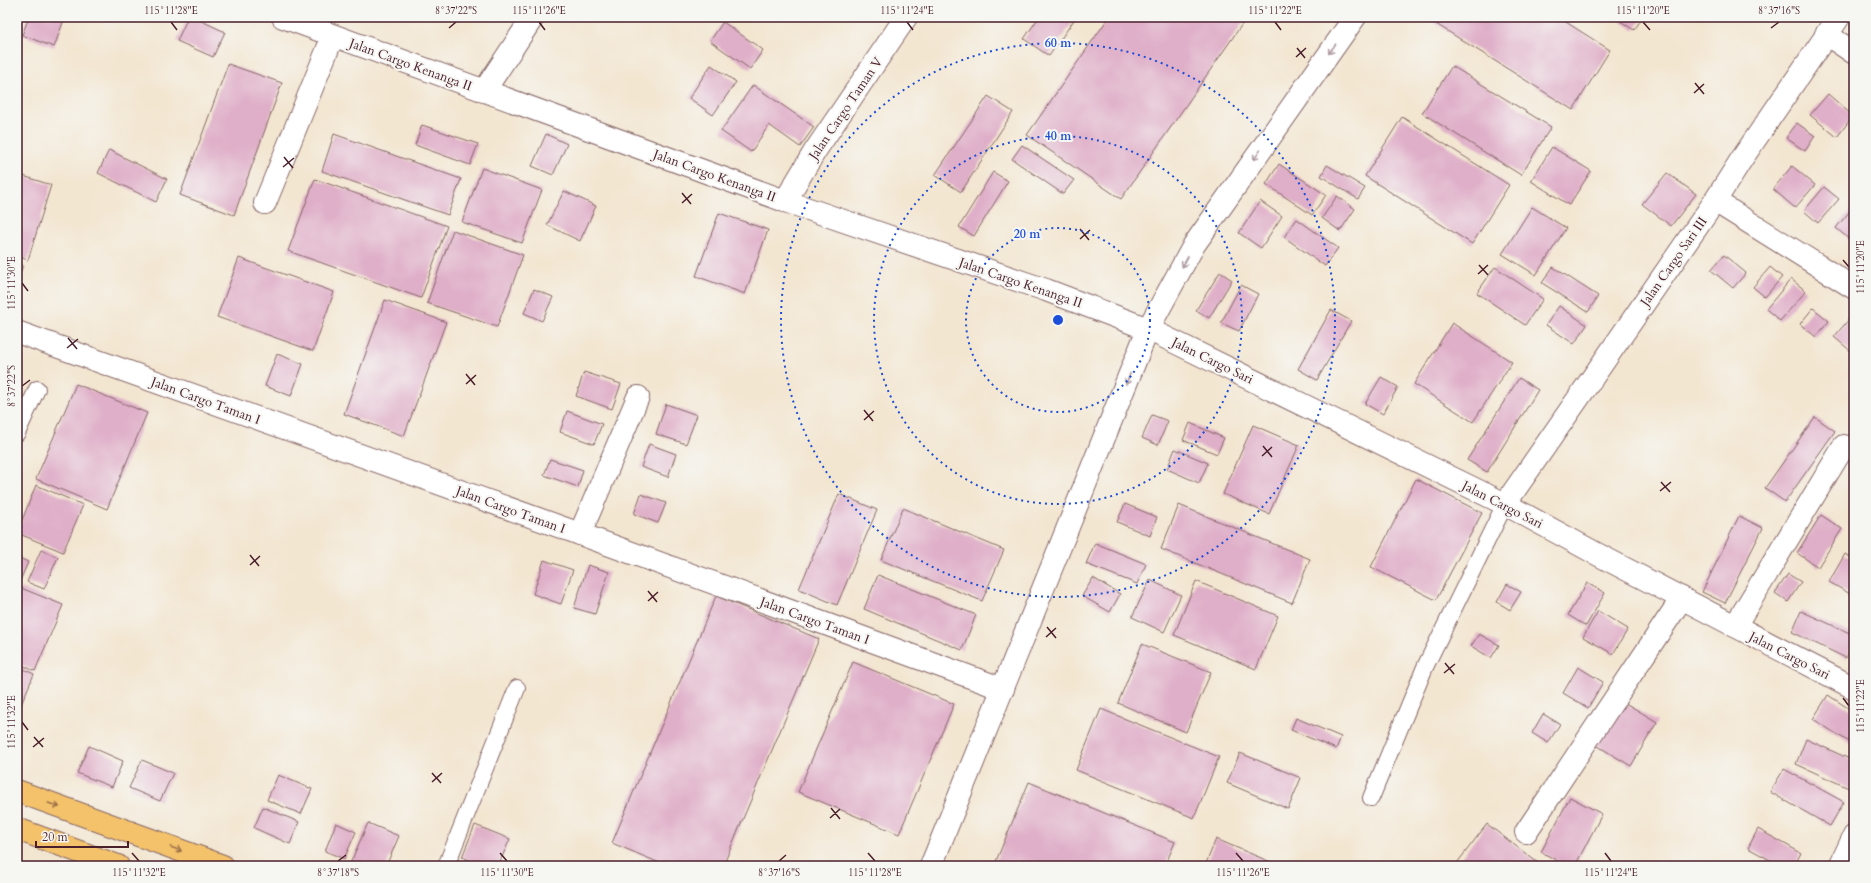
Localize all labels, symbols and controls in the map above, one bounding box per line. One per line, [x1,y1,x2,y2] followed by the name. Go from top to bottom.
[144,4,198,18] text: 115°11'28"E
[435,4,477,18] text: 8°37'22"S
[512,4,566,18] text: 115°11'26"E
[880,4,934,18] text: 115°11'24"E
[1248,4,1302,18] text: 115°11'22"E
[1616,4,1670,18] text: 115°11'20"E
[1758,4,1800,18] text: 8°37'16"S
[345,34,474,95] street label: Jalan Cargo Kenanga II
[1045,35,1072,51] text: 60 m
[1328,43,1337,54] one-way arrow
[804,53,887,165] street label: Jalan Cargo Taman V
[1045,128,1072,144] text: 40 m
[649,145,778,206] street label: Jalan Cargo Kenanga II
[1253,149,1261,160] one-way arrow
[1635,213,1711,311] street label: Jalan Cargo Sari III
[1014,226,1041,242] text: 20 m
[1854,240,1868,294] text: 115°11'20"E
[955,253,1085,312] street label: Jalan Cargo Kenanga II
[5,256,19,310] text: 115°11'30"E
[1180,256,1188,268] one-way arrow
[1051,313,1065,327] centre of rings
[1167,333,1257,389] street label: Jalan Cargo Sari
[5,365,19,407] text: 8°37'22"S
[147,372,263,429] street label: Jalan Cargo Taman I
[1124,373,1132,385] one-way arrow
[1457,476,1546,533] street label: Jalan Cargo Sari
[452,481,568,538] street label: Jalan Cargo Taman I
[756,592,872,649] street label: Jalan Cargo Taman I
[1744,627,1833,684] street label: Jalan Cargo Sari
[1854,679,1868,733] text: 115°11'22"E
[5,695,19,749] text: 115°11'32"E
[47,801,59,809] one-way arrow
[36,823,128,849] scale bar
[42,829,69,845] text: 20 m
[169,846,182,853] one-way arrow
[112,866,166,880] text: 115°11'32"E
[317,866,359,880] text: 8°37'18"S
[480,866,534,880] text: 115°11'30"E
[758,866,800,880] text: 8°37'16"S
[848,866,902,880] text: 115°11'28"E
[1216,866,1270,880] text: 115°11'26"E
[1584,866,1638,880] text: 115°11'24"E

